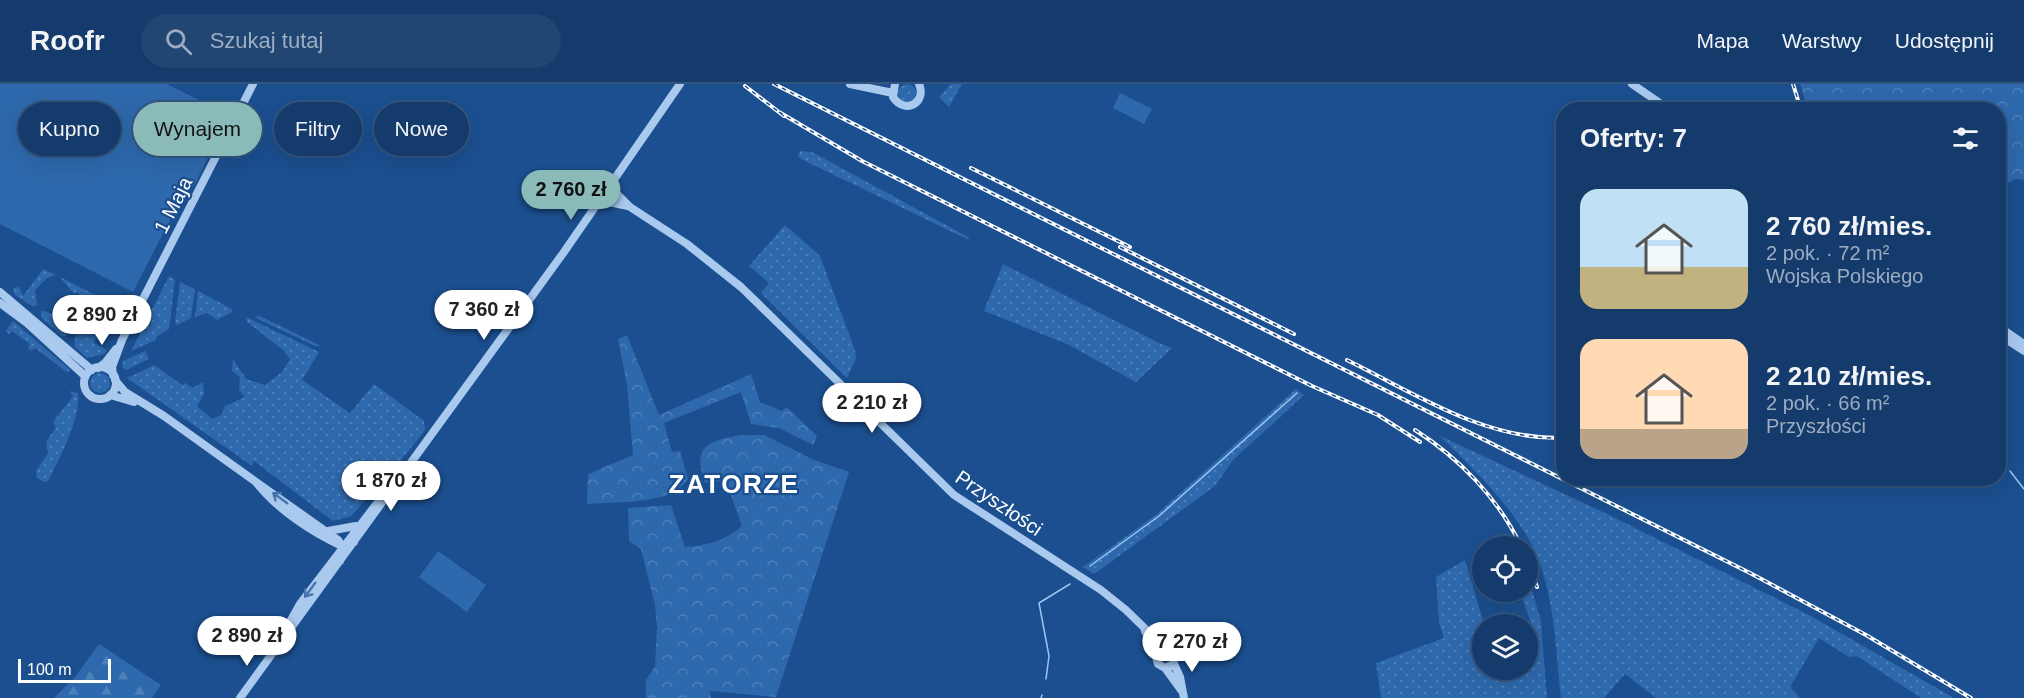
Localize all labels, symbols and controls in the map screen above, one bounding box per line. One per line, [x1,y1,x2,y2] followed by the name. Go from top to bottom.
[141,14,561,68] search box
[30,25,105,56] text: Roofr
[162,25,195,58] icon: search
[210,28,323,53] text: Szukaj tutaj
[1697,29,1749,52] text: Mapa
[1782,29,1862,52] text: Warstwy
[1895,29,1994,52] text: Udostępnij
[18,102,121,156] chip: Kupno
[133,102,262,156] chip: Wynajem
[274,102,362,156] chip: Filtry
[374,102,469,156] chip: Nowe
[1949,122,1982,155] icon: filters
[1580,123,1687,153] text: Oferty: 7
[509,170,633,221] pin: 2 760 zł
[150,172,197,237] street label: 1 Maja
[535,178,607,200] text: 2 760 zł
[1766,211,1932,241] text: 2 760 zł/mies.
[1628,213,1700,285] icon: home
[1766,242,1889,264] text: 2 pok. · 72 m²
[1766,265,1923,287] text: Wojska Polskiego
[422,290,546,341] pin: 7 360 zł
[40,295,164,346] pin: 2 890 zł
[448,298,520,320] text: 7 360 zł
[66,303,138,325] text: 2 890 zł
[1766,361,1932,391] text: 2 210 zł/mies.
[1628,363,1700,435] icon: home
[810,383,934,434] pin: 2 210 zł
[836,391,908,413] text: 2 210 zł
[1766,392,1889,414] text: 2 pok. · 66 m²
[1766,415,1866,437] text: Przyszłości
[329,461,453,512] pin: 1 870 zł
[951,466,1047,540] street label: Przyszłości
[355,469,427,491] text: 1 870 zł
[669,469,799,499] district label: ZATORZE
[273,492,289,504] one-way arrow
[1472,536,1538,680] map controls
[1472,536,1538,602] button: locate
[304,581,316,597] one-way arrow
[1472,614,1538,680] button: layers
[185,616,309,667] pin: 2 890 zł
[1130,622,1254,673] pin: 7 270 zł
[211,624,283,646] text: 2 890 zł
[1156,630,1228,652] text: 7 270 zł
[18,656,111,684] scale bar
[27,661,71,678] text: 100 m

